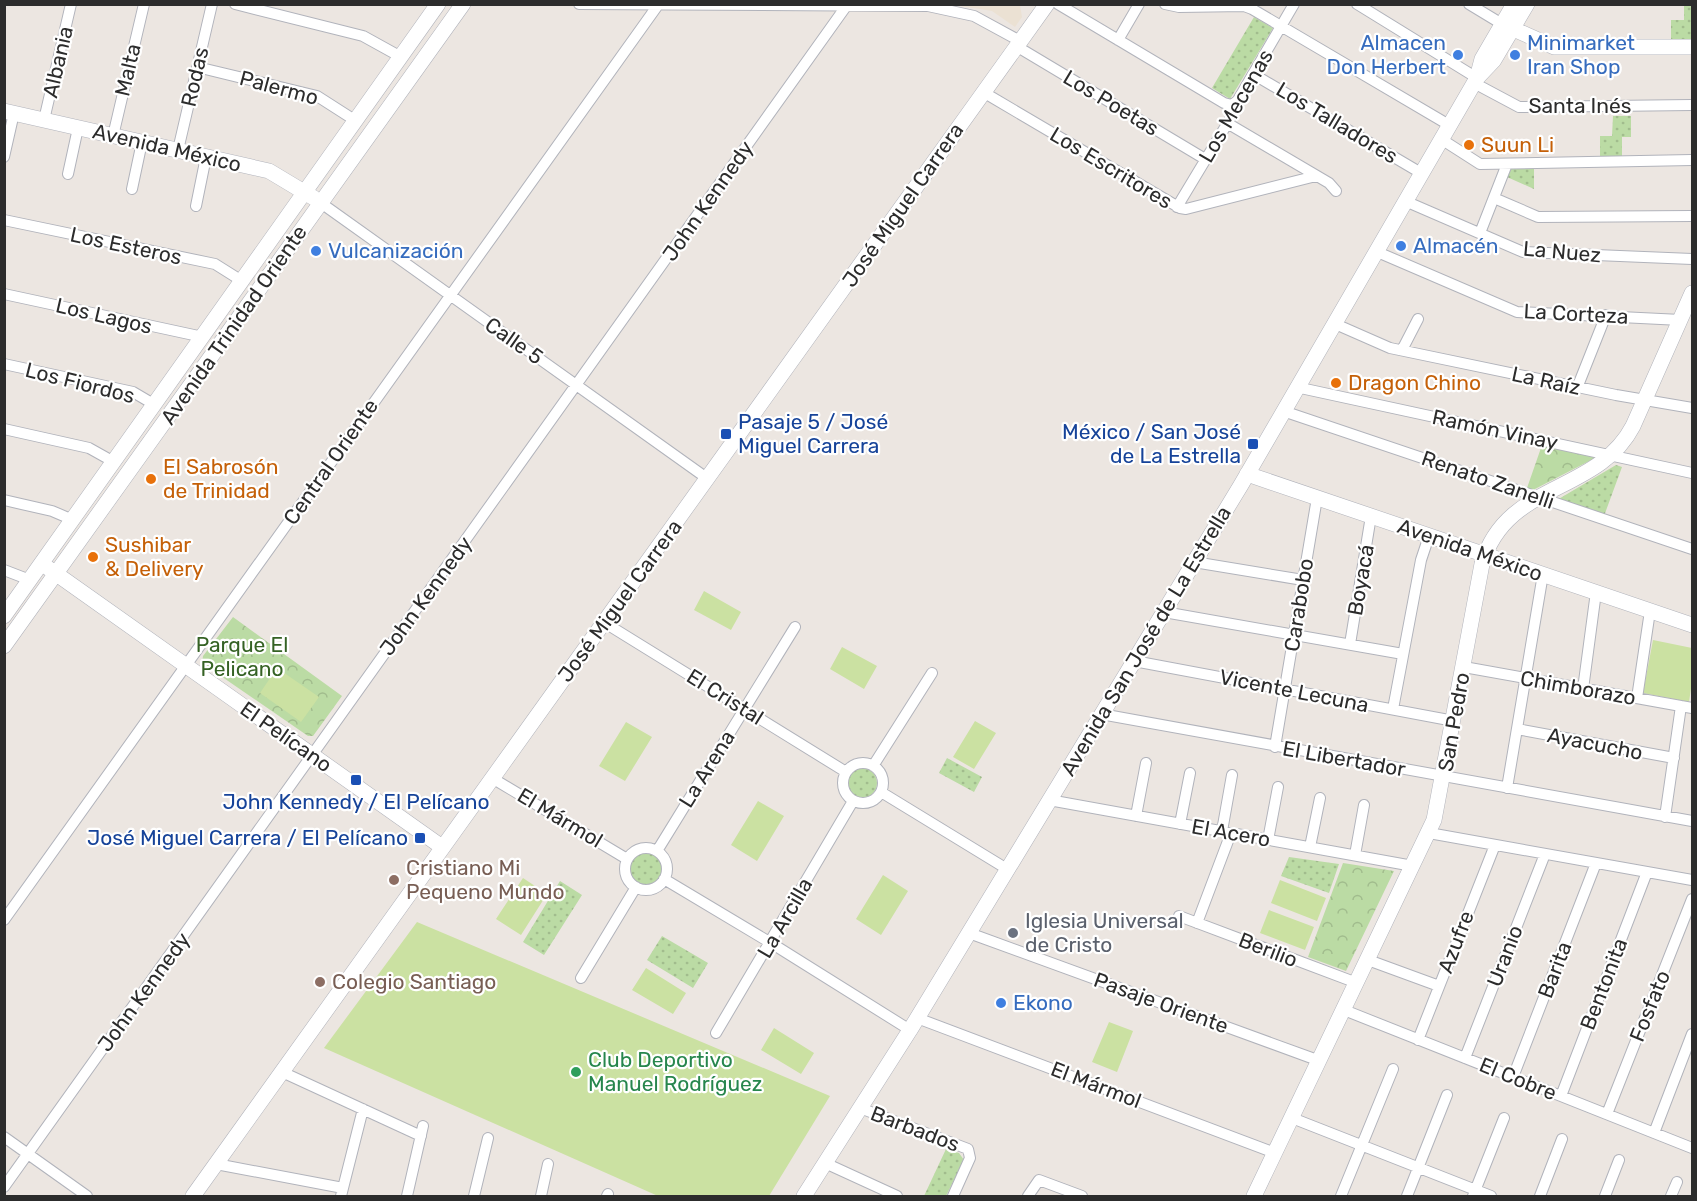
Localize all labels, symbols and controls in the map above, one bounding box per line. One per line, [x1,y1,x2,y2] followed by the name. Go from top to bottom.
[37,24,78,100] street label: Albania
[1326,30,1446,79] place label: Almacen Don Herbert
[1527,30,1635,79] place label: Minimarket Iran Shop
[109,41,146,99] street label: Malta
[176,45,213,109] street label: Rodas
[1193,45,1278,167] street label: Los Mecenas
[1451,48,1465,62] marker: Almacen Don Herbert
[1508,48,1522,62] marker: Minimarket Iran Shop
[1059,64,1164,141] street label: Los Poetas
[237,65,321,110] street label: Palermo
[1272,76,1403,169] street label: Los Talladores
[1528,93,1632,118] street label: Santa Inés
[90,118,244,177] street label: Avenida México
[837,118,969,292] street label: José Miguel Carrera
[1046,121,1177,214] street label: Los Escritores
[1481,132,1554,157] place label: Suun Li
[657,135,759,266] street label: John Kennedy
[1462,138,1476,152] marker: Suun Li
[155,220,312,429] street label: Avenida Trinidad Oriente
[68,221,184,270] street label: Los Esteros
[1413,233,1499,258] place label: Almacén
[1522,236,1602,267] street label: La Nuez
[328,238,463,263] place label: Vulcanización
[1394,239,1408,253] marker: Almacén
[309,244,323,258] marker: Vulcanización
[53,292,155,339] street label: Los Lagos
[1523,298,1629,329] street label: La Corteza
[480,312,548,370] street label: Calle 5
[23,357,137,408] street label: Los Fiordos
[1509,361,1583,400] street label: La Raíz
[1348,370,1481,395] place label: Dragon Chino
[1329,376,1343,390] marker: Dragon Chino
[278,394,383,529] street label: Central Oriente
[1430,404,1561,455] street label: Ramón Vinay
[738,409,888,458] place label: Pasaje 5 / José Miguel Carrera
[1062,419,1241,468] place label: México / San José de La Estrella
[719,427,733,441] marker: Pasaje 5 / José Miguel Carrera
[1246,437,1260,451] marker: México / San José de La Estrella
[1418,445,1558,514] street label: Renato Zanelli
[163,454,278,503] place label: El Sabrosón de Trinidad
[144,472,158,486] marker: El Sabrosón de Trinidad
[1055,501,1236,780] street label: Avenida San José de La Estrella
[1394,513,1546,586] street label: Avenida México
[552,515,687,687] street label: José Miguel Carrera
[374,531,477,660] street label: John Kennedy
[105,532,204,581] place label: Sushibar & Delivery
[1342,542,1379,617] street label: Boyacá
[86,550,100,564] marker: Sushibar & Delivery
[1279,557,1318,653] street label: Carabobo
[196,632,288,681] park label: Parque El Pelicano
[682,663,768,730] street label: El Cristal
[1217,664,1371,717] street label: Vicente Lecuna
[1518,665,1638,710] street label: Chimborazo
[1433,671,1474,773] street label: San Pedro
[236,696,337,777] street label: El Pelícano
[1545,722,1645,765] street label: Ayacucho
[673,726,740,812] street label: La Arena
[1281,735,1408,782] street label: El Libertador
[349,773,363,787] marker: John Kennedy / El Pelícano
[513,782,607,853] street label: El Mármol
[222,789,490,814] place label: John Kennedy / El Pelícano
[1190,813,1272,852] street label: El Acero
[87,825,408,850] place label: José Miguel Carrera / El Pelícano
[413,831,427,845] marker: José Miguel Carrera / El Pelícano
[406,855,565,904] place label: Cristiano Mi Pequeno Mundo
[387,873,401,887] marker: Cristiano Mi Pequeno Mundo
[752,873,817,962] street label: La Arcilla
[1432,907,1479,977] street label: Azufre
[1025,908,1184,957] place label: Iglesia Universal de Cristo
[1481,921,1528,990] street label: Uranio
[1006,926,1020,940] marker: Iglesia Universal de Cristo
[92,927,195,1056] street label: John Kennedy
[1235,927,1301,972] street label: Berilio
[1575,934,1632,1033] street label: Bentonita
[1532,938,1577,1002] street label: Barita
[1091,967,1232,1038] street label: Pasaje Oriente
[1624,967,1675,1045] street label: Fosfato
[332,969,496,994] place label: Colegio Santiago
[313,975,327,989] marker: Colegio Santiago
[1013,990,1073,1015] place label: Ekono
[994,996,1008,1010] marker: Ekono
[588,1047,763,1096] place label: Club Deportivo Manuel Rodríguez
[1476,1052,1560,1105] street label: El Cobre
[1047,1056,1145,1113] street label: El Mármol
[569,1065,583,1079] marker: Club Deportivo Manuel Rodríguez
[867,1100,963,1157] street label: Barbados

